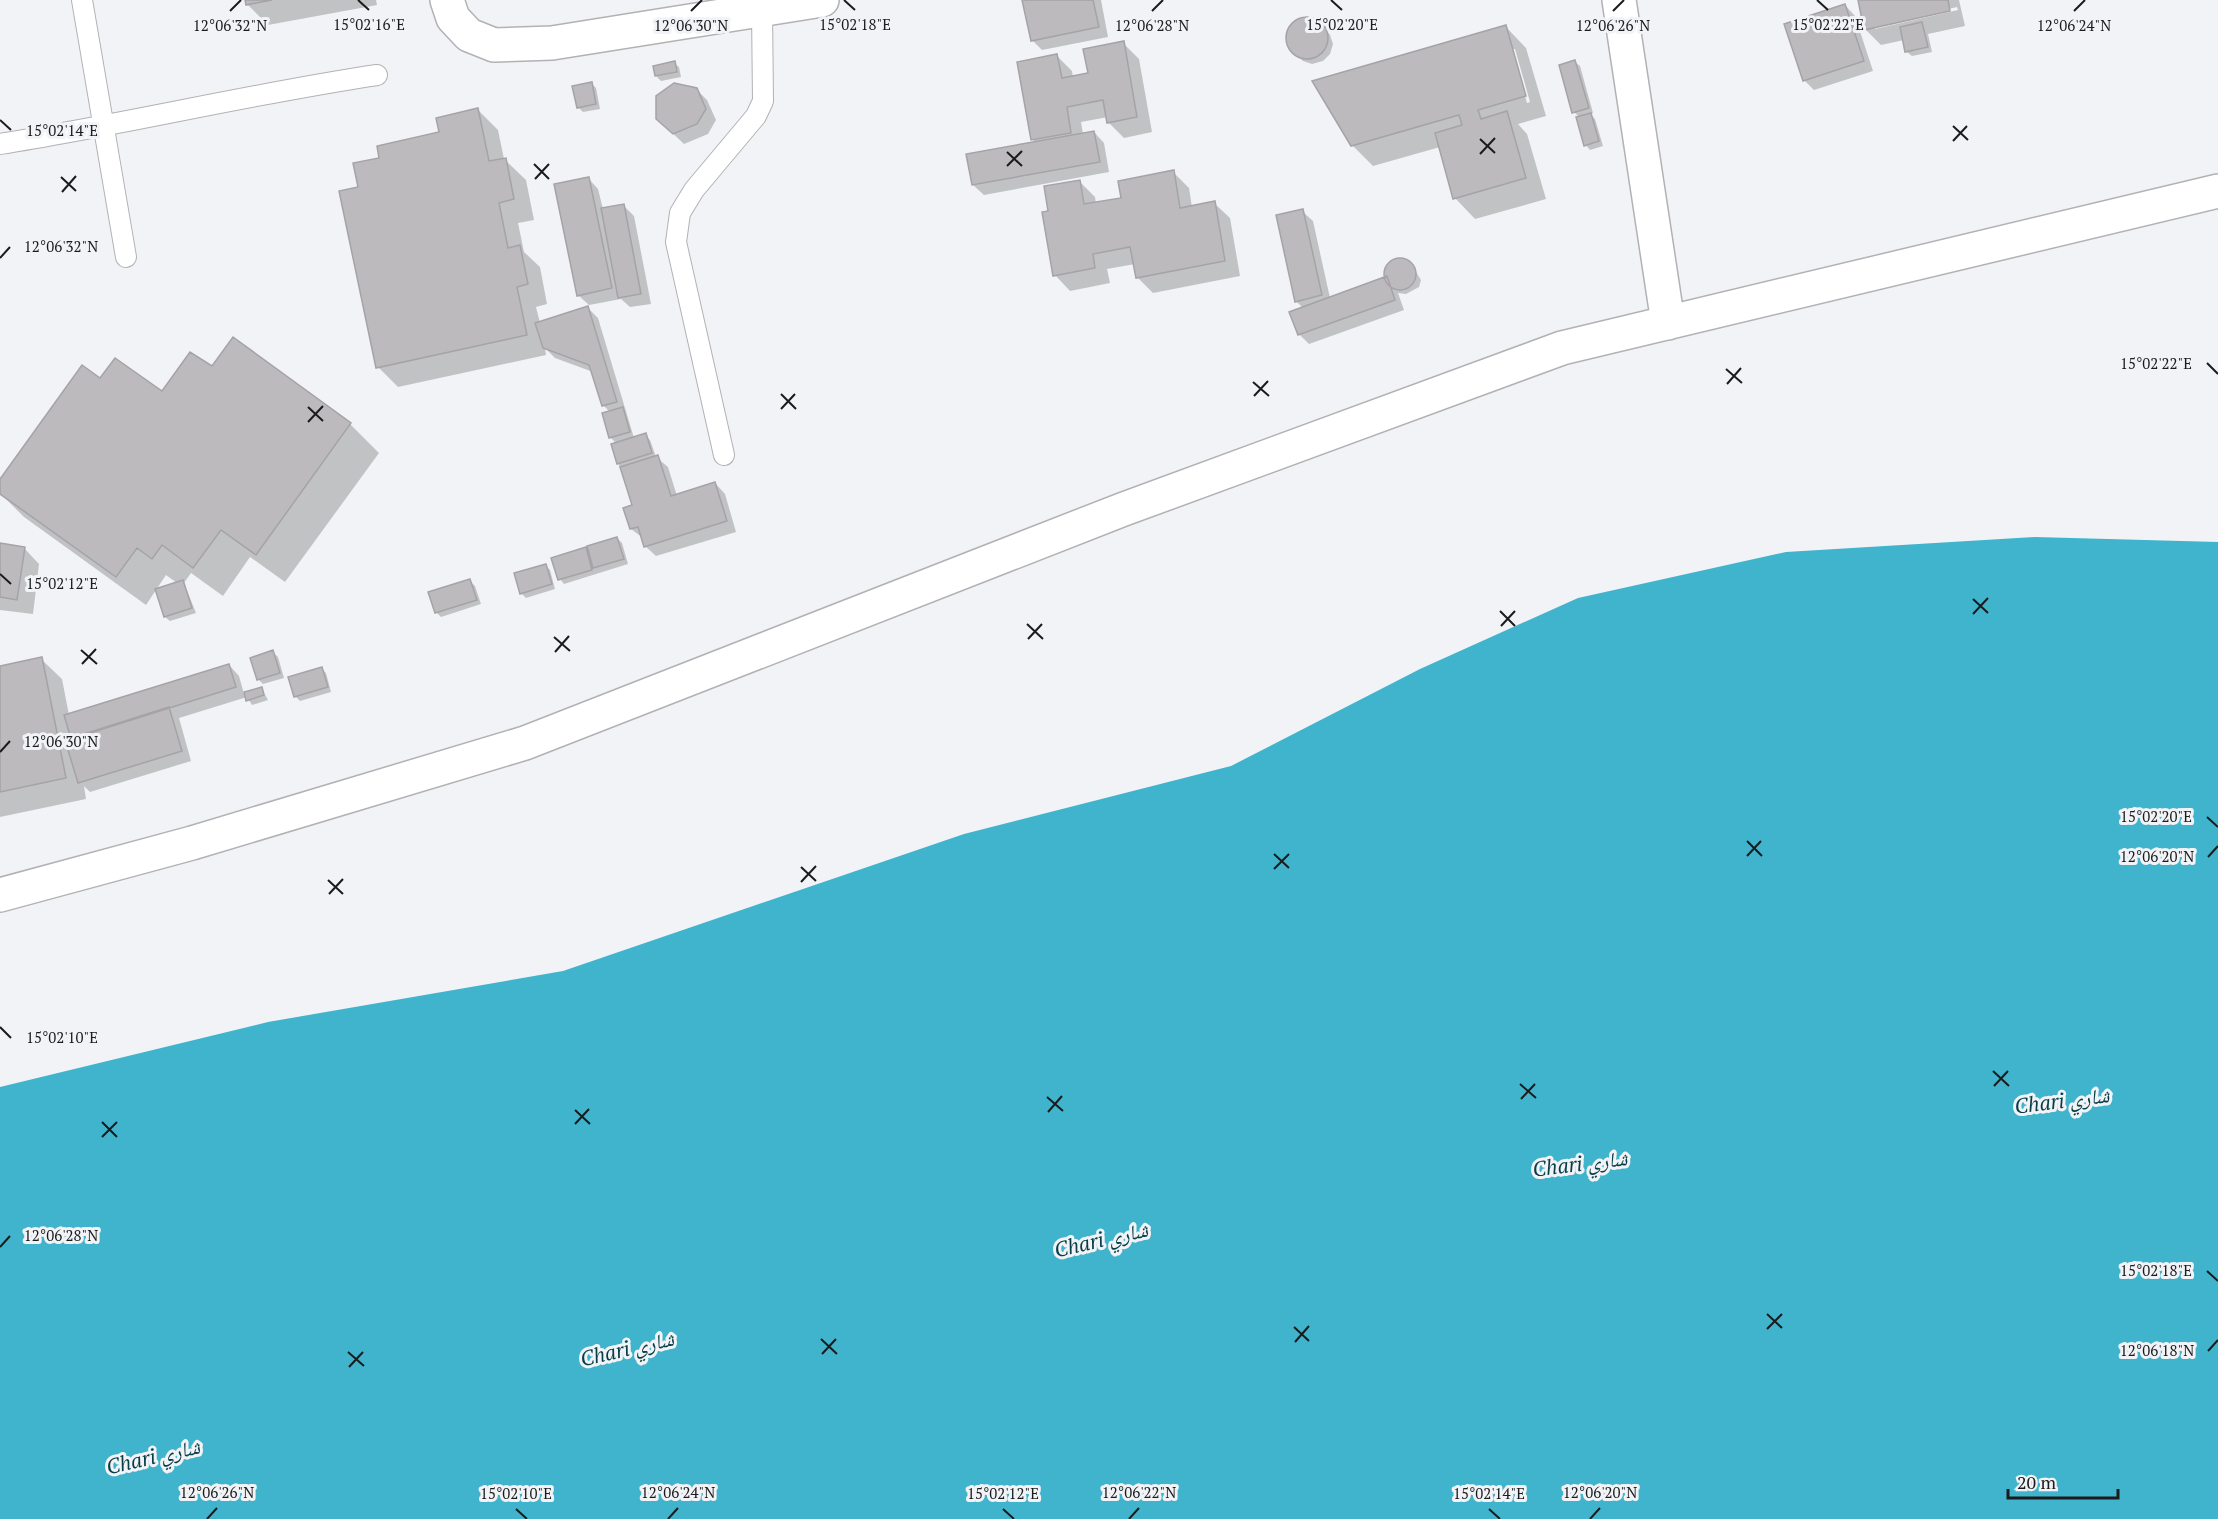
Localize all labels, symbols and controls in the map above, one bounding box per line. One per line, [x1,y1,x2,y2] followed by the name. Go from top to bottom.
[333,14,405,34] text: 15°02'16"E
[819,14,891,34] text: 15°02'18"E
[1306,14,1378,34] text: 15°02'20"E
[1792,14,1864,34] text: 15°02'22"E
[193,15,267,35] text: 12°06'32"N
[654,15,728,35] text: 12°06'30"N
[1115,15,1189,35] text: 12°06'28"N
[1576,15,1650,35] text: 12°06'26"N
[2037,15,2111,35] text: 12°06'24"N
[26,120,98,140] text: 15°02'14"E
[24,236,98,256] text: 12°06'32"N
[2120,353,2192,373] text: 15°02'22"E
[26,573,98,593] text: 15°02'12"E
[24,731,98,751] text: 12°06'30"N
[2120,806,2192,826] text: 15°02'20"E
[2120,846,2194,866] text: 12°06'20"N
[26,1027,98,1047] text: 15°02'10"E
[2013,1080,2112,1123] water label: Chari شاري
[1531,1143,1630,1186] water label: Chari شاري
[1051,1214,1152,1267] water label: Chari شاري
[24,1225,98,1245] text: 12°06'28"N
[2120,1260,2192,1280] text: 15°02'18"E
[577,1323,678,1376] water label: Chari شاري
[2120,1340,2194,1360] text: 12°06'18"N
[103,1431,204,1484] water label: Chari شاري
[2008,1462,2118,1500] scale bar
[2017,1470,2057,1494] text: 20 m
[180,1482,254,1502] text: 12°06'26"N
[641,1482,715,1502] text: 12°06'24"N
[1102,1482,1176,1502] text: 12°06'22"N
[1563,1482,1637,1502] text: 12°06'20"N
[480,1483,552,1503] text: 15°02'10"E
[967,1483,1039,1503] text: 15°02'12"E
[1453,1483,1525,1503] text: 15°02'14"E

